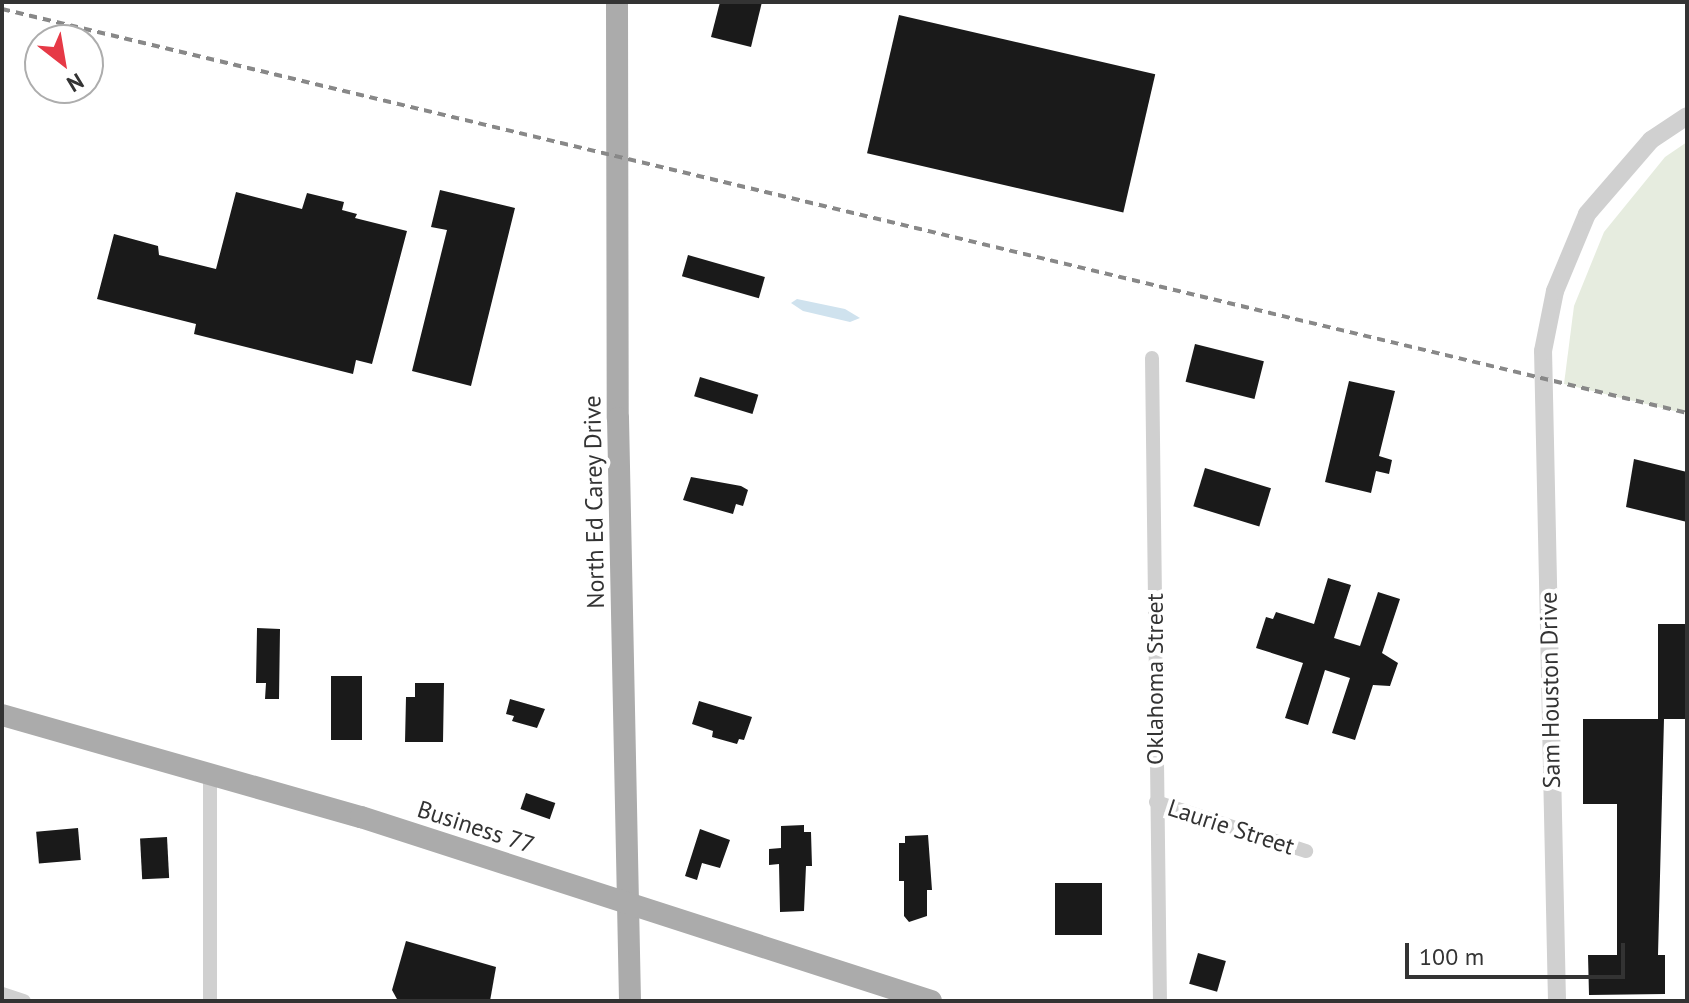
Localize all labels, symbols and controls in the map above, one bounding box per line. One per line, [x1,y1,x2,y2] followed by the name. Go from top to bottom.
[24,24,104,104] north arrow
[62,67,89,99] text: N
[578,395,610,609] street label: North Ed Carey Drive
[1534,591,1566,789] street label: Sam Houston Drive
[1141,593,1169,765] street label: Oklahoma Street
[1164,793,1298,861] street label: Laurie Street
[414,795,538,859] street label: Business 77
[1409,927,1629,977] scale bar
[1419,941,1484,972] text: 100 m

